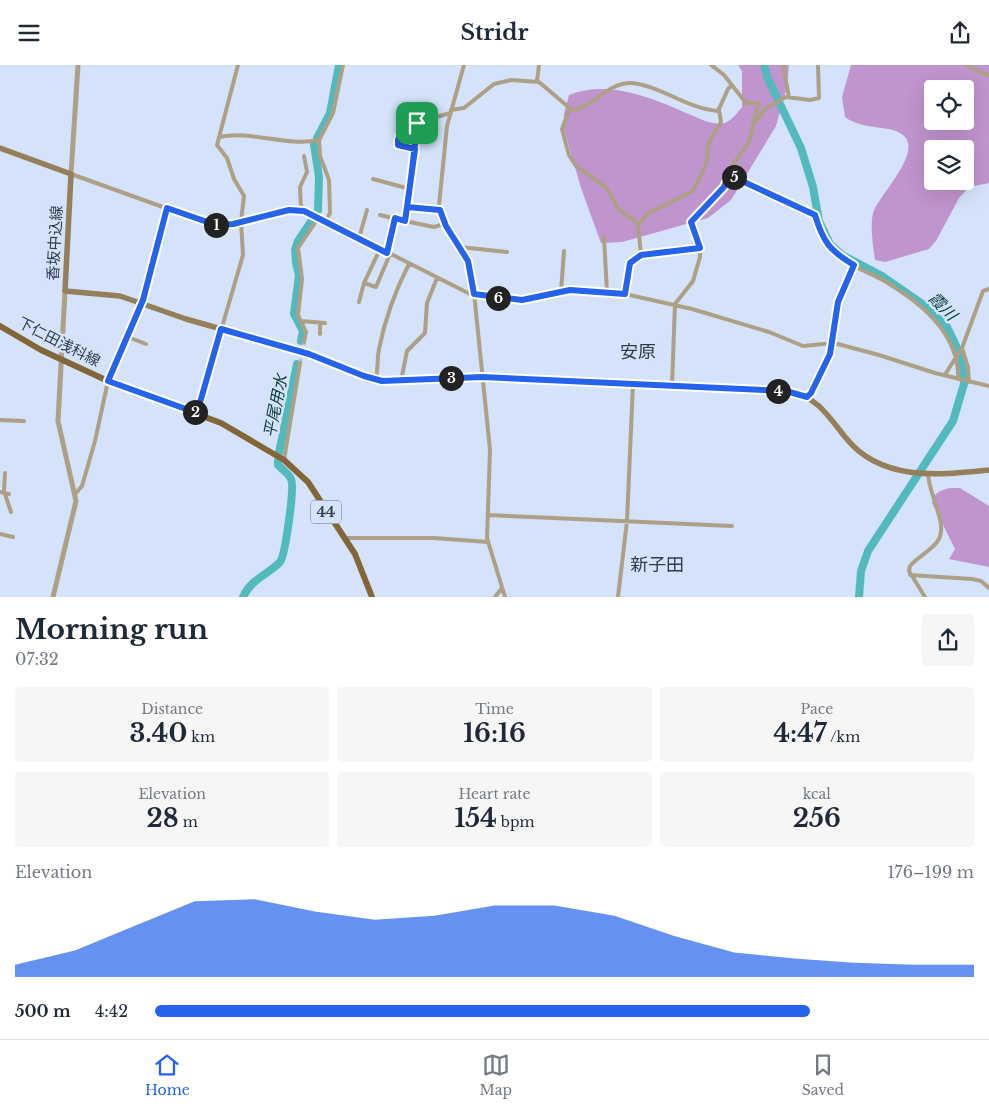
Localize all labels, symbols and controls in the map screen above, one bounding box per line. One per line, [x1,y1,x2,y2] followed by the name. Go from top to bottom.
[15,19,43,47] icon: menu
[461,19,528,46] text: Stridr
[946,19,974,47] icon: share
[924,80,974,190] map controls
[924,80,974,130] button: locate
[396,102,438,144] pin
[403,109,431,137] icon: arrive
[924,140,974,190] button: layers
[722,165,746,189] pin: 5
[730,168,739,186] text: 5
[43,205,66,281] street label: 香坂中込線
[204,213,228,237] pin: 1
[213,216,220,234] text: 1
[486,285,510,311] pin: 6
[925,288,963,326] water label: 霞川
[494,289,503,307] text: 6
[15,313,104,370] street label: 下仁田浅科線
[620,341,656,363] district label: 安原
[438,365,464,391] pin: 3
[447,369,456,387] text: 3
[259,371,291,439] water label: 平尾用水
[766,379,790,403] pin: 4
[774,382,783,400] text: 4
[182,399,208,425] pin: 2
[191,403,200,421] text: 2
[311,501,341,523] road number: 44
[630,554,684,576] district label: 新子田
[15,612,208,647] text: Morning run
[922,614,974,666] button: share
[15,649,59,669] text: 07:32
[141,700,203,718] text: Distance
[475,700,514,718] text: Time
[800,700,833,718] text: Pace
[129,718,187,749] text: 3.40
[463,718,526,749] text: 16:16
[773,718,827,749] text: 4:47
[187,728,215,746] text: km
[827,728,860,746] text: /km
[138,785,206,803] text: Elevation
[458,785,531,803] text: Heart rate
[803,785,831,803] text: kcal
[147,803,179,834] text: 28
[454,803,497,834] text: 154
[793,803,841,834] text: 256
[179,813,198,831] text: m
[497,813,535,831] text: bpm
[15,862,92,882] text: Elevation
[887,862,974,882] text: 176–199 m
[15,1001,71,1021] text: 500 m
[95,1001,128,1021] text: 4:42
[145,1051,190,1099] tab: Home
[480,1051,512,1099] tab: Map
[802,1051,844,1099] tab: Saved

